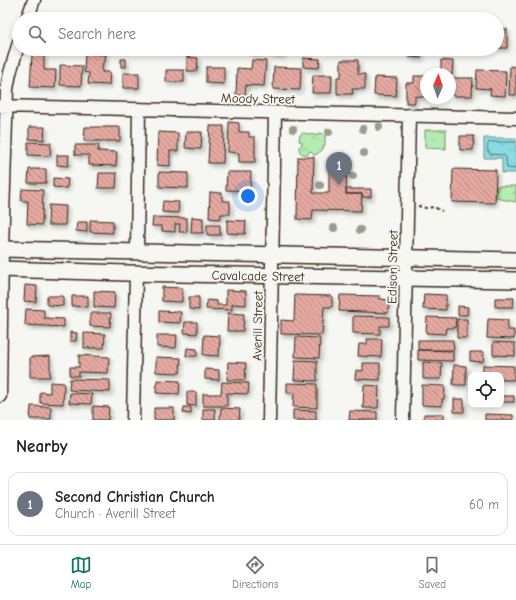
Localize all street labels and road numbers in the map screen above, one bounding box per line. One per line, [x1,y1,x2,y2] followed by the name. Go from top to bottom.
[221,90,297,107] street label: Moody Street
[384,229,401,304] street label: Edison Street
[211,268,306,284] street label: Cavalcade Street
[249,290,266,361] street label: Averill Street

